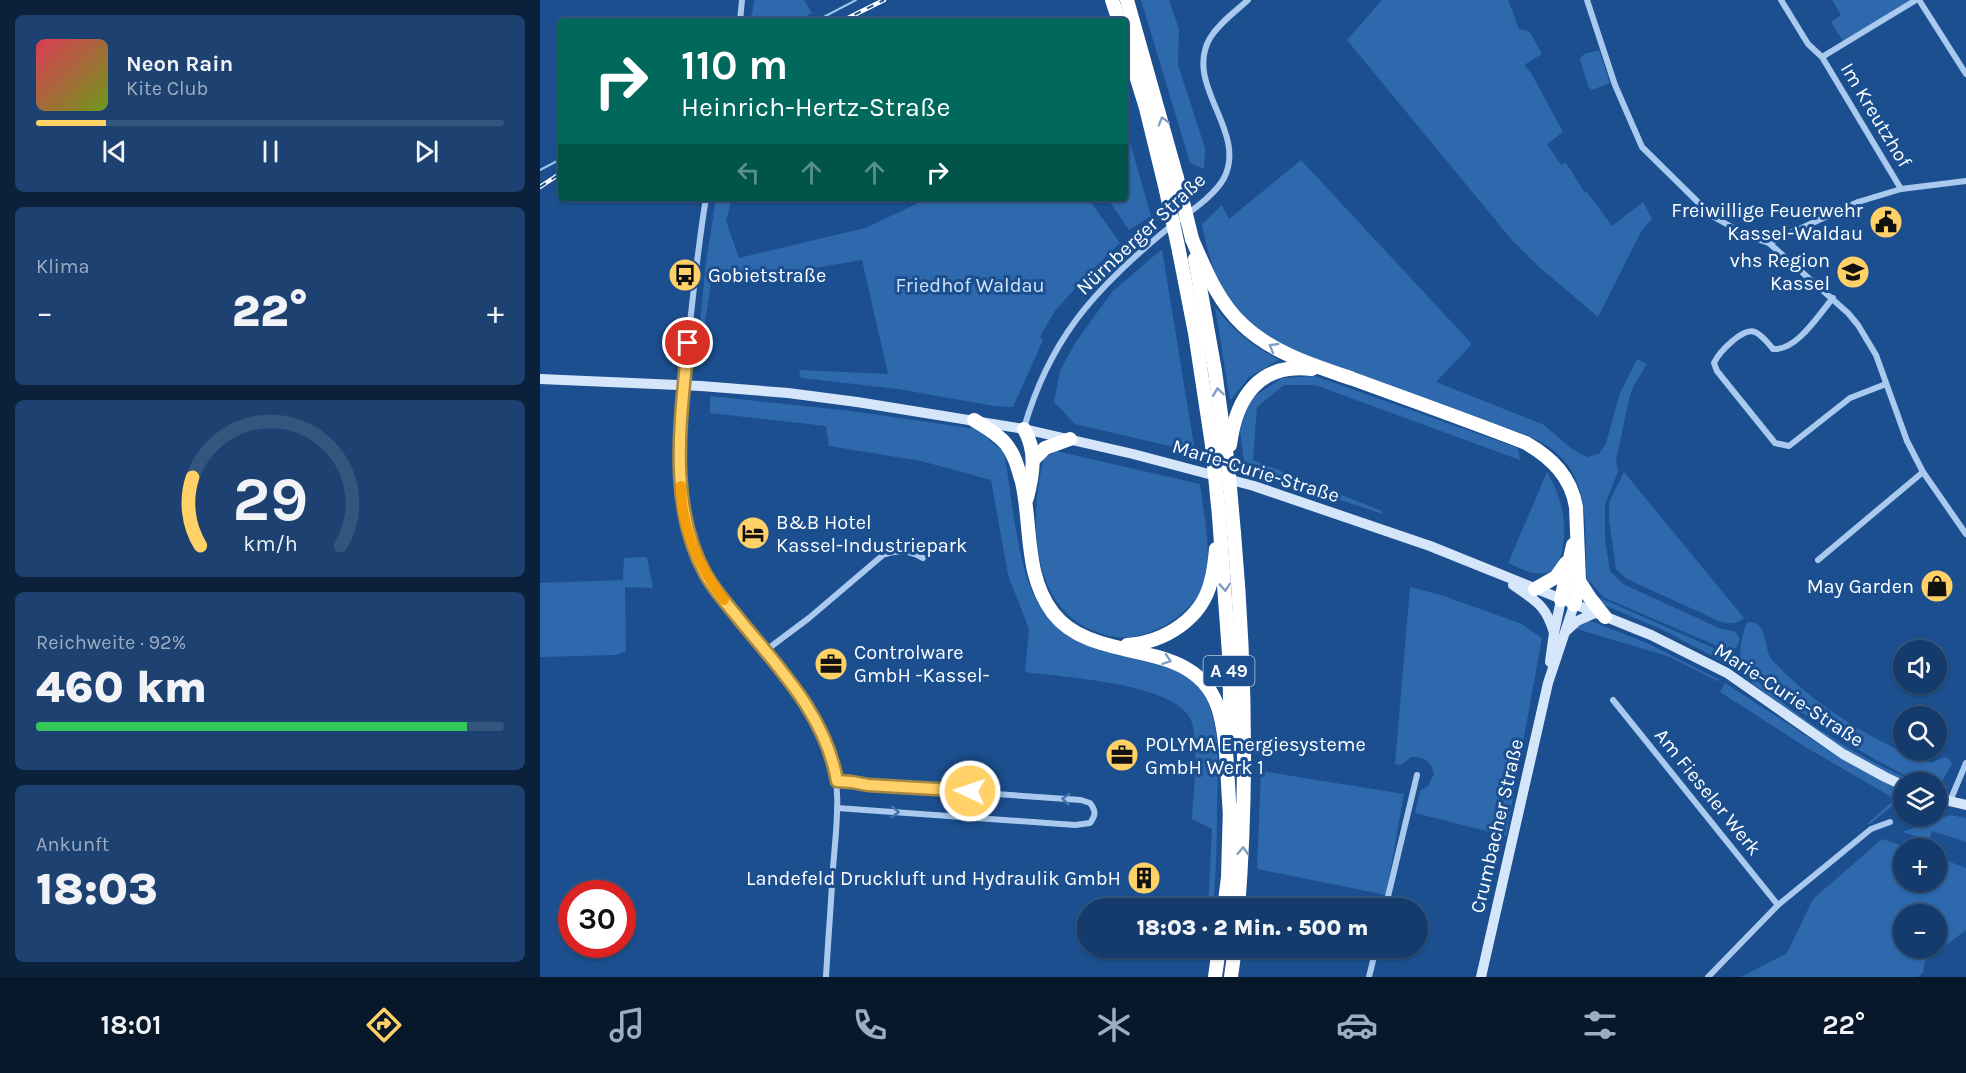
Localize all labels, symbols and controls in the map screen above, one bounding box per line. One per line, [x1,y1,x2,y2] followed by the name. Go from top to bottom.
[681,40,788,90] text: 110 m
[582,42,660,120] icon: right
[126,51,233,77] text: Neon Rain
[1836,59,1916,171] street label: Im Kreutzhof
[126,77,208,100] text: Kite Club
[681,91,950,123] text: Heinrich-Hertz-Straße
[1157,116,1170,126] one-way arrow
[98,135,131,168] icon: previous
[254,135,287,168] icon: pause
[410,135,443,168] icon: next
[732,156,765,189] icon: left
[795,156,828,189] icon: ahead
[858,156,891,189] icon: ahead
[921,156,954,189] icon: right
[1072,168,1210,300] street label: Nürnberger Straße
[1671,199,1864,245] place label: Freiwillige Feuerwehr Kassel-Waldau
[1868,204,1904,240] public building icon: Freiwillige Feuerwehr Kassel-Waldau
[1730,249,1830,295] place label: vhs Region Kassel
[1835,254,1871,290] school or university icon: vhs Region Kassel
[36,255,89,278] text: Klima
[667,257,703,293] bus stop icon: Gobietstraße
[708,264,826,287] place label: Gobietstraße
[895,274,1045,297] park label: Friedhof Waldau
[232,285,308,337] text: 22°
[36,293,53,331] text: −
[487,293,504,331] text: +
[662,317,713,368] pin
[671,326,704,359] icon: arrive
[1269,342,1279,354] one-way arrow
[1212,387,1224,396] one-way arrow
[1170,435,1342,507] street label: Marie-Curie-Straße
[232,463,308,536] text: 29
[776,511,967,557] place label: B&B Hotel Kassel-Industriepark
[735,515,771,551] hotel icon: B&B Hotel Kassel-Industriepark
[243,531,297,556] text: km/h
[1919,568,1955,604] shop icon: May Garden
[1807,575,1914,598] place label: May Garden
[1218,582,1231,591] one-way arrow
[36,631,186,654] text: Reichweite · 92%
[1710,638,1868,752] street label: Marie-Curie-Straße
[1893,640,1947,958] map controls
[1893,640,1947,694] button: sound
[854,641,990,687] place label: Controlware GmbH -Kassel-
[813,646,849,682] office icon: Controlware GmbH -Kassel-
[1161,653,1172,666] one-way arrow
[1204,656,1254,686] road number: A 49
[36,661,207,713] text: 460 km
[1893,706,1947,760] button: search
[1650,724,1766,860] street label: Am Fieseler Werk
[1145,733,1366,779] place label: POLYMA Energiesysteme GmbH Werk 1
[1104,737,1140,773] office icon: POLYMA Energiesysteme GmbH Werk 1
[1466,737,1528,915] street label: Crumbacher Straße
[938,759,1002,823] position arrow
[1893,772,1947,826] button: layers
[1061,793,1070,806] one-way arrow
[891,806,900,819] one-way arrow
[36,833,109,856] text: Ankunft
[1893,838,1947,892] button: +
[1236,846,1249,855] one-way arrow
[1126,860,1162,896] building icon: Landefeld Druckluft und Hydraulik GmbH
[36,863,158,915] text: 18:03
[746,867,1121,890] place label: Landefeld Druckluft und Hydraulik GmbH
[558,880,636,958] speed limit sign: 30
[1893,904,1947,958] button: −
[1137,915,1368,941] text: 18:03 · 2 Min. · 500 m
[363,1004,405,1046] icon: directions
[606,1004,648,1046] icon: music
[849,1004,891,1046] icon: phone
[1093,1004,1135,1046] icon: climate
[1336,1004,1378,1046] icon: car
[1579,1004,1621,1046] icon: filters
[101,1009,162,1041] text: 18:01
[1822,1009,1865,1041] text: 22°

